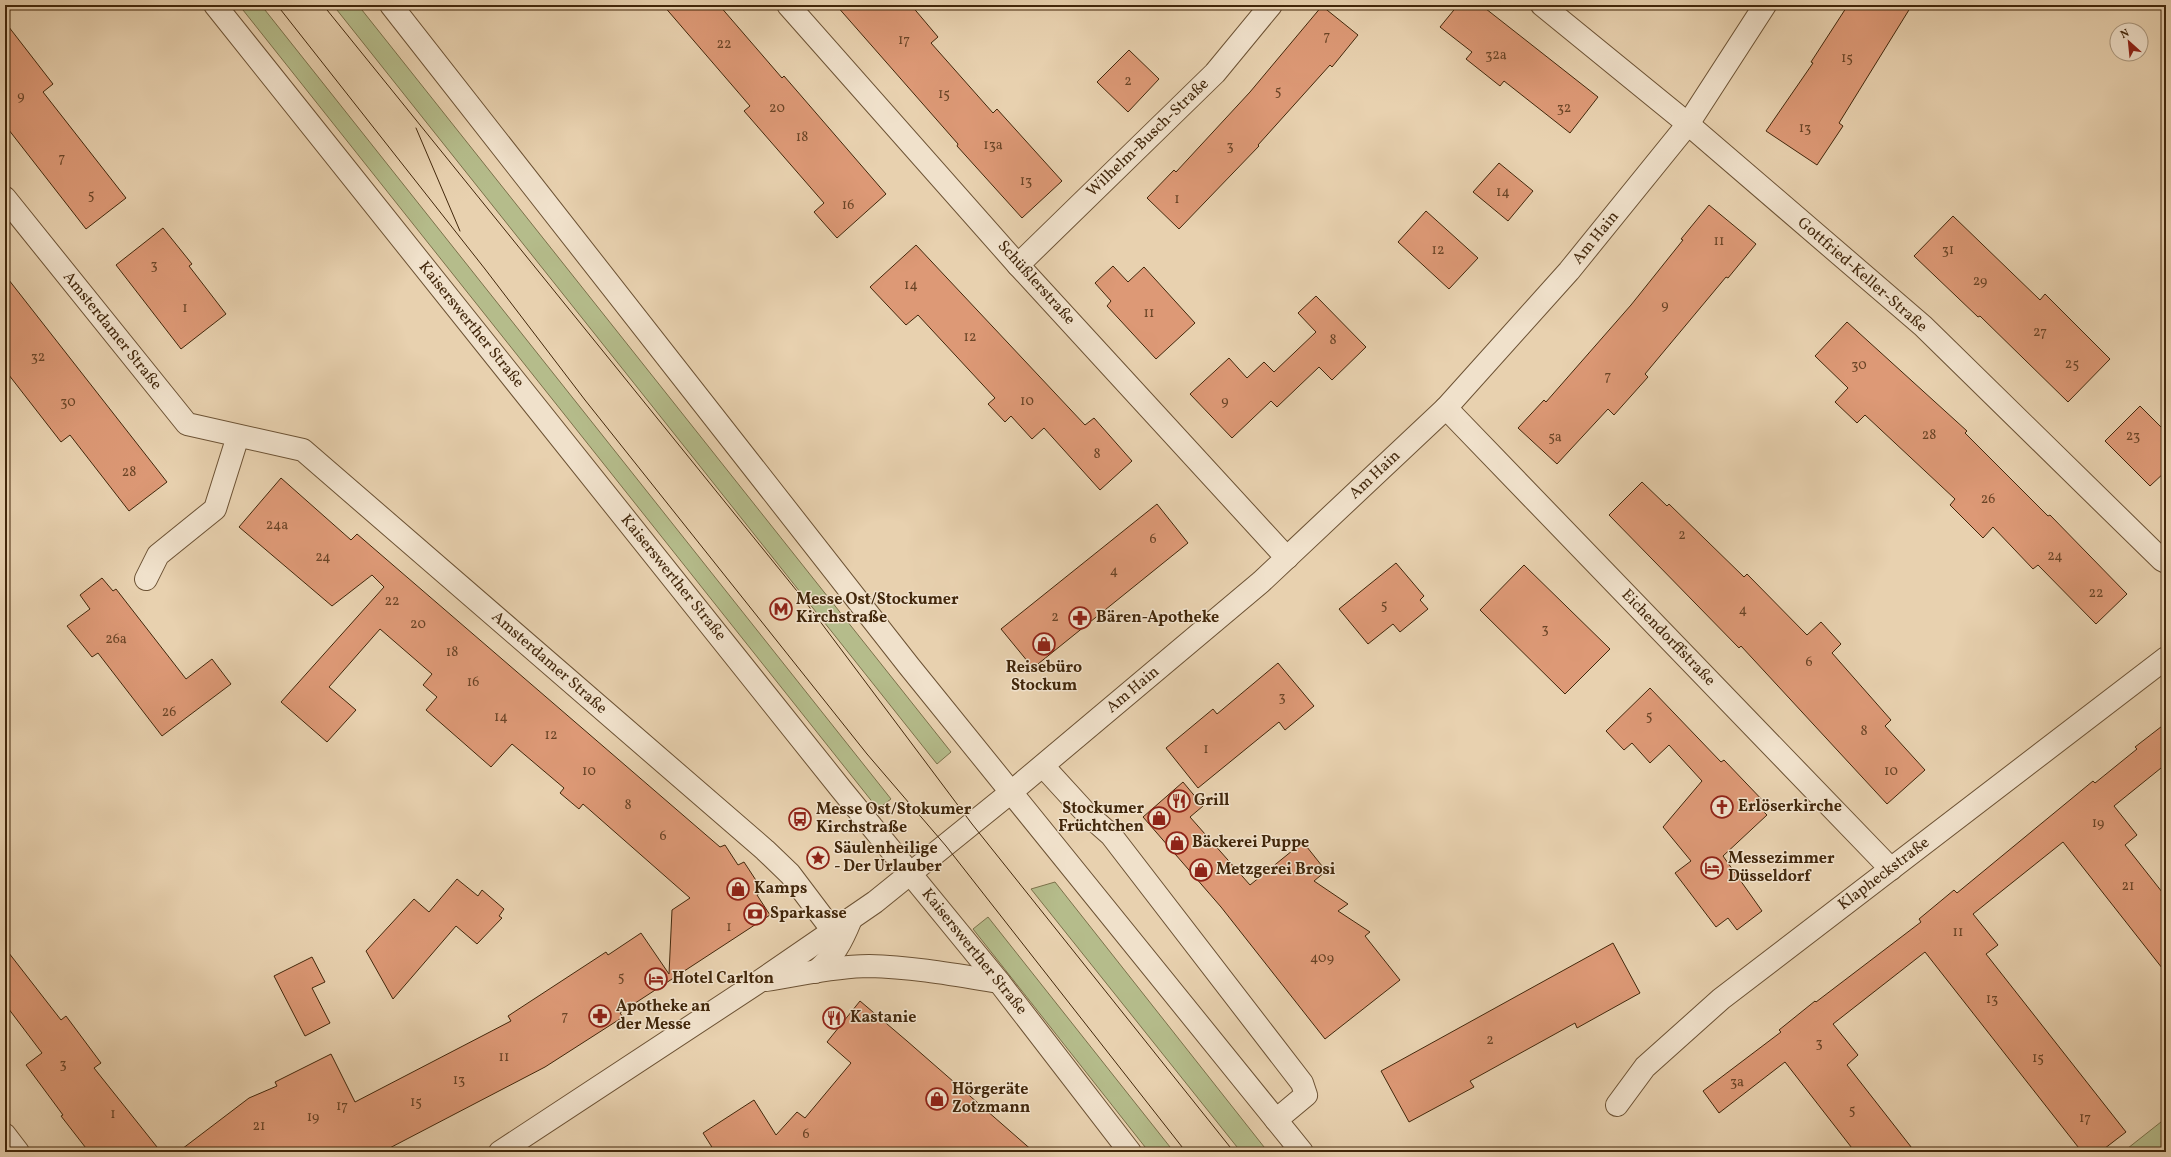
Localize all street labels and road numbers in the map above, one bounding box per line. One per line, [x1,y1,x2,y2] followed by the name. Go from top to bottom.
[1082,74,1214,202] street label: Wilhelm-Busch-Straße
[1568,207,1624,269] street label: Am Hain
[1792,212,1932,338] street label: Gottfried-Keller-Straße
[992,236,1080,330] street label: Schüßlerstraße
[413,257,529,393] street label: Kaiserswerther Straße
[57,267,167,395] street label: Amsterdamer Straße
[1344,445,1406,505] street label: Am Hain
[615,510,731,646] street label: Kaiserswerther Straße
[1616,585,1720,691] street label: Eichendorffstraße
[486,606,612,720] street label: Amsterdamer Straße
[1102,661,1164,719] street label: Am Hain
[1834,832,1934,916] street label: Klapheckstraße
[916,884,1032,1020] street label: Kaiserswerther Straße

